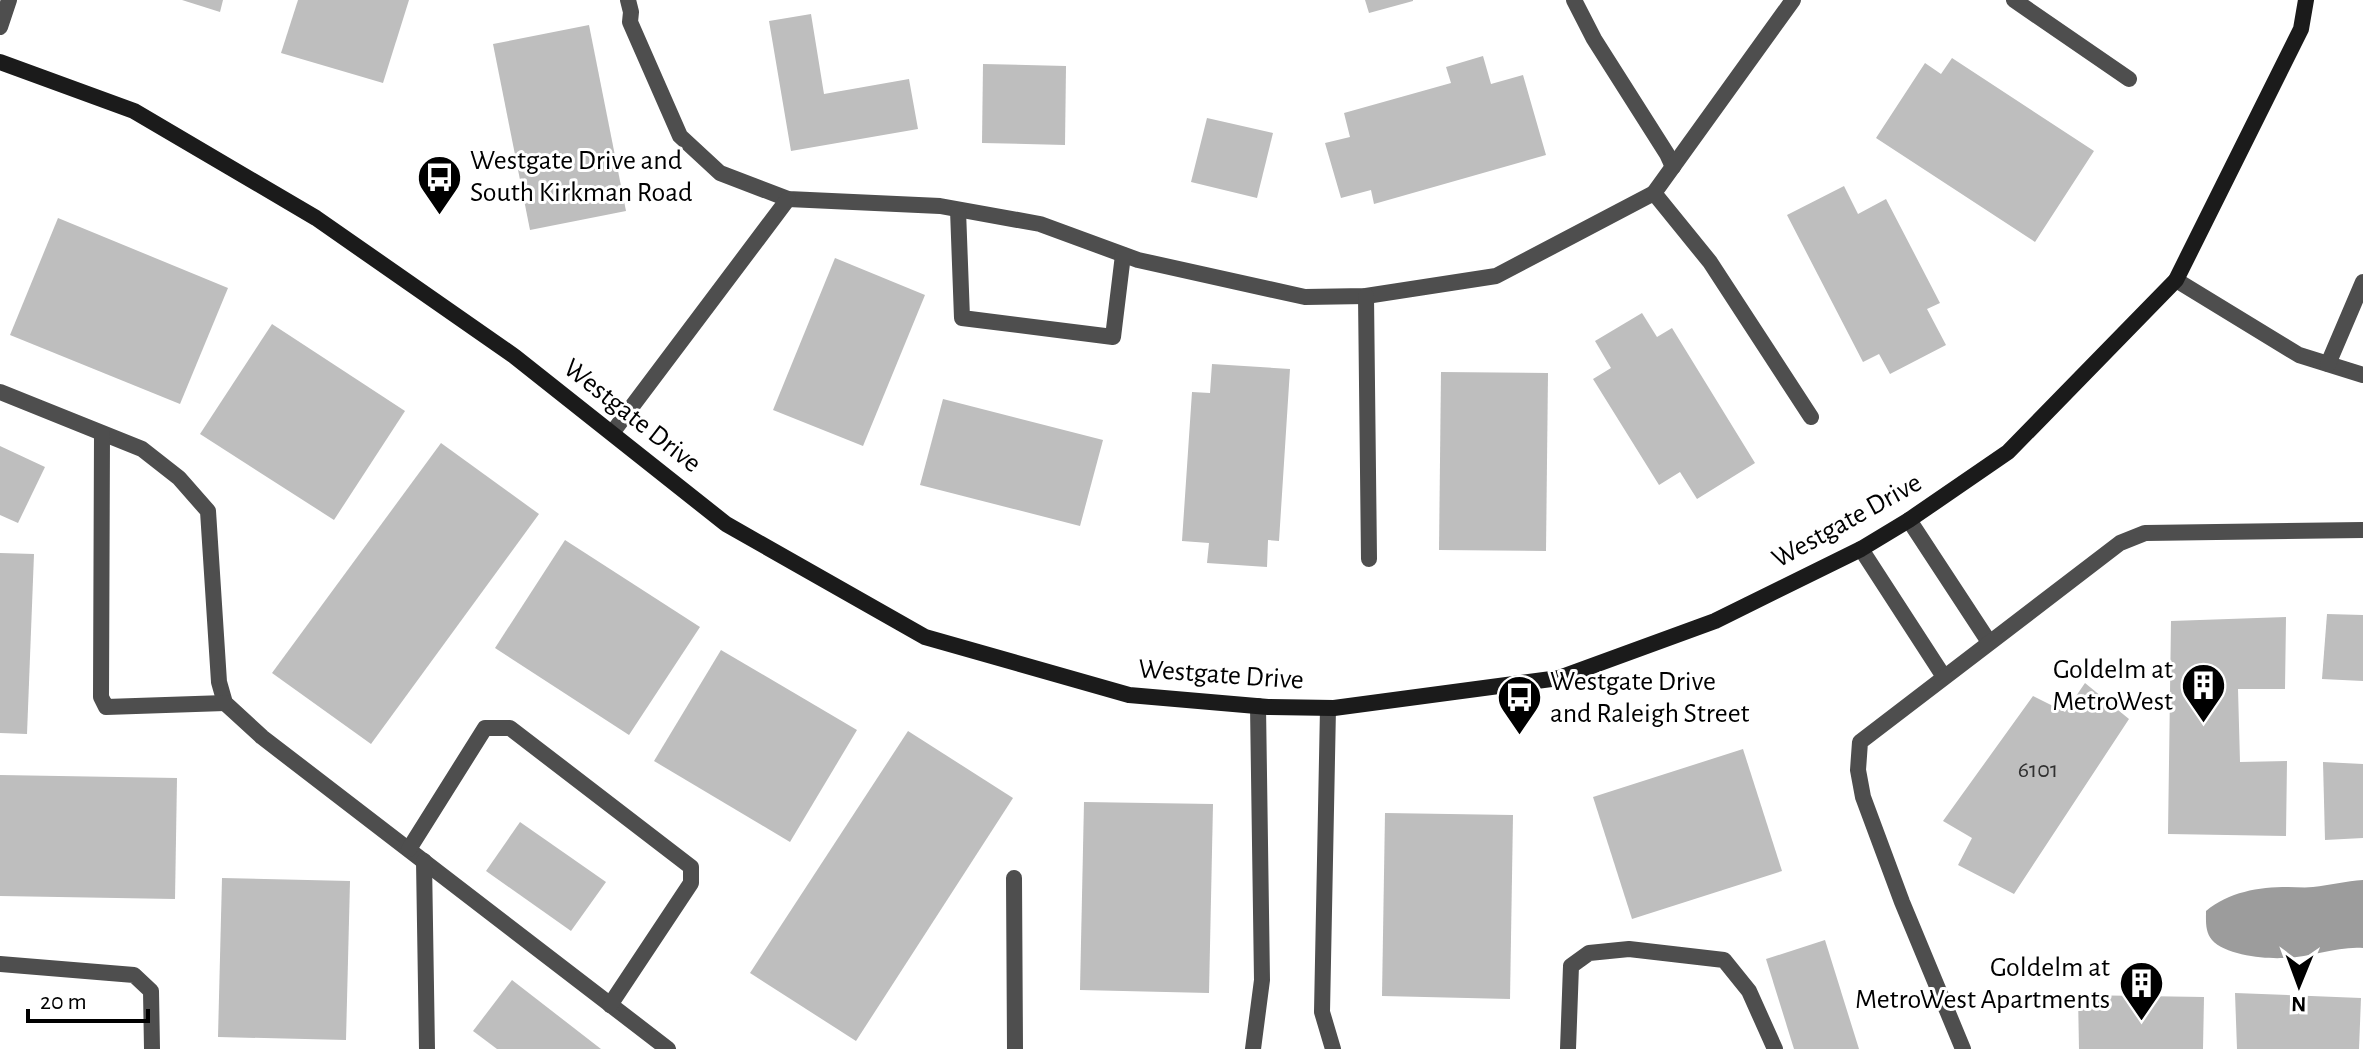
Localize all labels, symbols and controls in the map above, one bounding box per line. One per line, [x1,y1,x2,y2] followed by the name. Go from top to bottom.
[470,147,693,207] place label: Westgate Drive and South Kirkman Road
[415,153,463,216] bus stop icon: Westgate Drive and South Kirkman Road
[558,354,706,478] street label: Westgate Drive
[1768,469,1926,573] street label: Westgate Drive
[1137,655,1305,695] street label: Westgate Drive
[2052,656,2173,716] place label: Goldelm at MetroWest
[2180,662,2228,725] building icon: Goldelm at MetroWest
[1550,668,1750,728] place label: Westgate Drive and Raleigh Street
[1495,674,1543,737] bus stop icon: Westgate Drive and Raleigh Street
[2018,758,2058,782] house number: 6101
[2259,945,2339,1025] north arrow
[1855,954,2110,1014] place label: Goldelm at MetroWest Apartments
[2117,960,2165,1023] building icon: Goldelm at MetroWest Apartments
[28,973,148,1023] scale bar
[40,990,87,1014] text: 20 m
[2291,993,2307,1015] text: N

